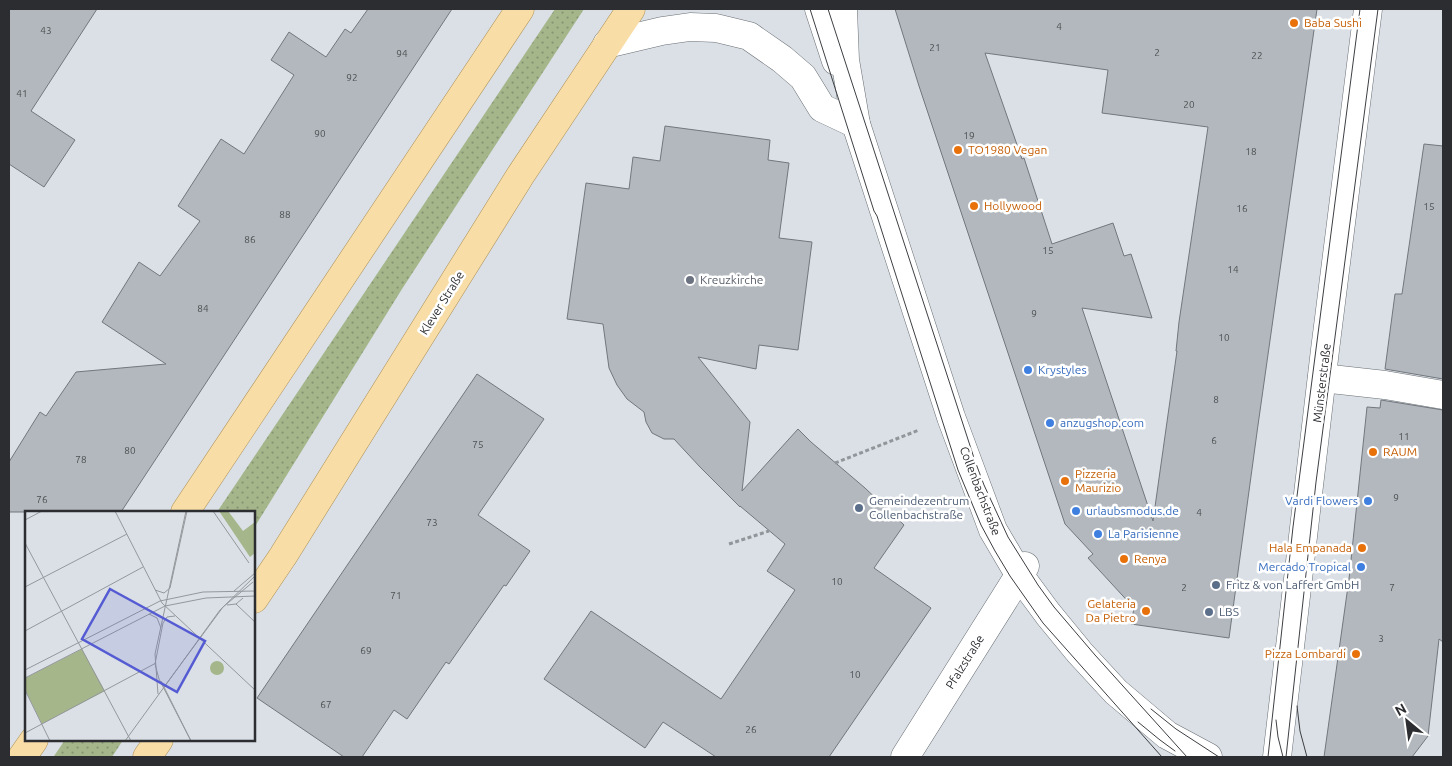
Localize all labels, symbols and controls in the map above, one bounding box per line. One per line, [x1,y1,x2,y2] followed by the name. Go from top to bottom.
[1304,16,1362,29] place label: Baba Sushi
[1288,17,1300,29] marker: Baba Sushi
[1056,21,1062,32] house number: 4
[40,25,52,36] house number: 43
[929,42,941,53] house number: 21
[1154,47,1160,58] house number: 2
[396,48,408,59] house number: 94
[1251,50,1263,61] house number: 22
[346,72,358,83] house number: 92
[16,88,28,99] house number: 41
[1183,99,1195,110] house number: 20
[314,128,326,139] house number: 90
[963,130,975,141] house number: 19
[968,143,1047,156] place label: TO1980 Vegan
[952,144,964,156] marker: TO1980 Vegan
[1245,146,1257,157] house number: 18
[984,199,1042,212] place label: Hollywood
[968,200,980,212] marker: Hollywood
[1423,201,1435,212] house number: 15
[1236,203,1248,214] house number: 16
[279,209,291,220] house number: 88
[244,234,256,245] house number: 86
[1042,245,1054,256] house number: 15
[1227,264,1239,275] house number: 14
[417,269,466,337] street label: Klever Straße
[700,273,763,286] place label: Kreuzkirche
[684,274,696,286] marker: Kreuzkirche
[197,303,209,314] house number: 84
[1031,308,1037,319] house number: 9
[1218,332,1230,343] house number: 10
[1310,343,1333,423] street label: Münsterstraße
[1038,363,1087,376] place label: Krystyles
[1022,364,1034,376] marker: Krystyles
[1213,394,1219,405] house number: 8
[1060,416,1144,429] place label: anzugshop.com
[1044,417,1056,429] marker: anzugshop.com
[1398,431,1410,442] house number: 11
[1211,435,1217,446] house number: 6
[472,439,484,450] house number: 75
[958,444,1003,537] street label: Collenbachstraße
[124,445,136,456] house number: 80
[1383,445,1417,458] place label: RAUM
[1367,446,1379,458] marker: RAUM
[75,454,87,465] house number: 78
[1075,467,1121,494] place label: Pizzeria Maurizio
[1059,475,1071,487] marker: Pizzeria Maurizio
[1393,492,1399,503] house number: 9
[36,494,48,505] house number: 76
[869,494,969,521] place label: Gemeindezentrum Collenbachstraße
[1285,494,1358,507] place label: Vardi Flowers
[1362,495,1374,507] marker: Vardi Flowers
[853,502,865,514] marker: Gemeindezentrum Collenbachstraße
[1086,504,1179,517] place label: urlaubsmodus.de
[1070,505,1082,517] marker: urlaubsmodus.de
[1196,507,1202,518] house number: 4
[25,511,255,741] inset map
[426,517,438,528] house number: 73
[1108,527,1179,540] place label: La Parisienne
[1092,528,1104,540] marker: La Parisienne
[1269,541,1352,554] place label: Hala Empanada
[1356,542,1368,554] marker: Hala Empanada
[1134,552,1167,565] place label: Renya
[1118,553,1130,565] marker: Renya
[1258,560,1351,573] place label: Mercado Tropical
[1355,561,1367,573] marker: Mercado Tropical
[831,576,843,587] house number: 10
[1226,578,1359,591] place label: Fritz & von Laffert GmbH
[1210,579,1222,591] marker: Fritz & von Laffert GmbH
[1181,582,1187,593] house number: 2
[1389,582,1395,593] house number: 7
[390,590,402,601] house number: 71
[1086,597,1136,624] place label: Gelateria Da Pietro
[1140,605,1152,617] marker: Gelateria Da Pietro
[1219,605,1239,618] place label: LBS
[1203,606,1215,618] marker: LBS
[943,632,986,691] street label: Pfalzstraße
[1378,633,1384,644] house number: 3
[360,645,372,656] house number: 69
[1265,647,1346,660] place label: Pizza Lombardi
[1350,648,1362,660] marker: Pizza Lombardi
[849,669,861,680] house number: 10
[1382,696,1432,746] north arrow
[320,699,332,710] house number: 67
[1392,700,1409,719] text: N
[745,724,757,735] house number: 26

